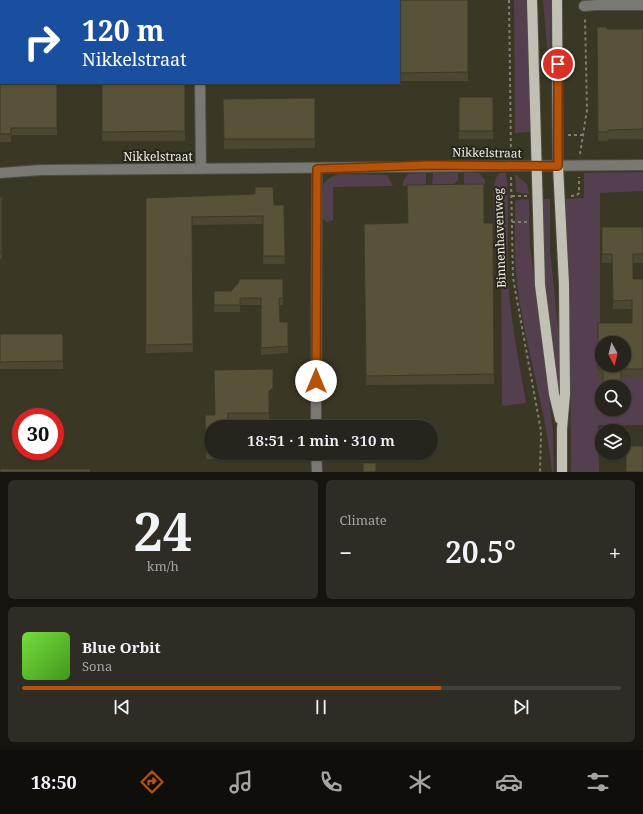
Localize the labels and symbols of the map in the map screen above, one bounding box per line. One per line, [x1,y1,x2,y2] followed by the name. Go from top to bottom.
[541,47,575,81] pin
[452,143,522,162] street label: Nikkelstraat
[123,148,193,165] street label: Nikkelstraat
[489,187,510,288] street label: Binnenhavenweg
[595,336,631,372] north arrow
[295,360,337,402] position arrow
[12,408,64,460] speed limit sign: 30

